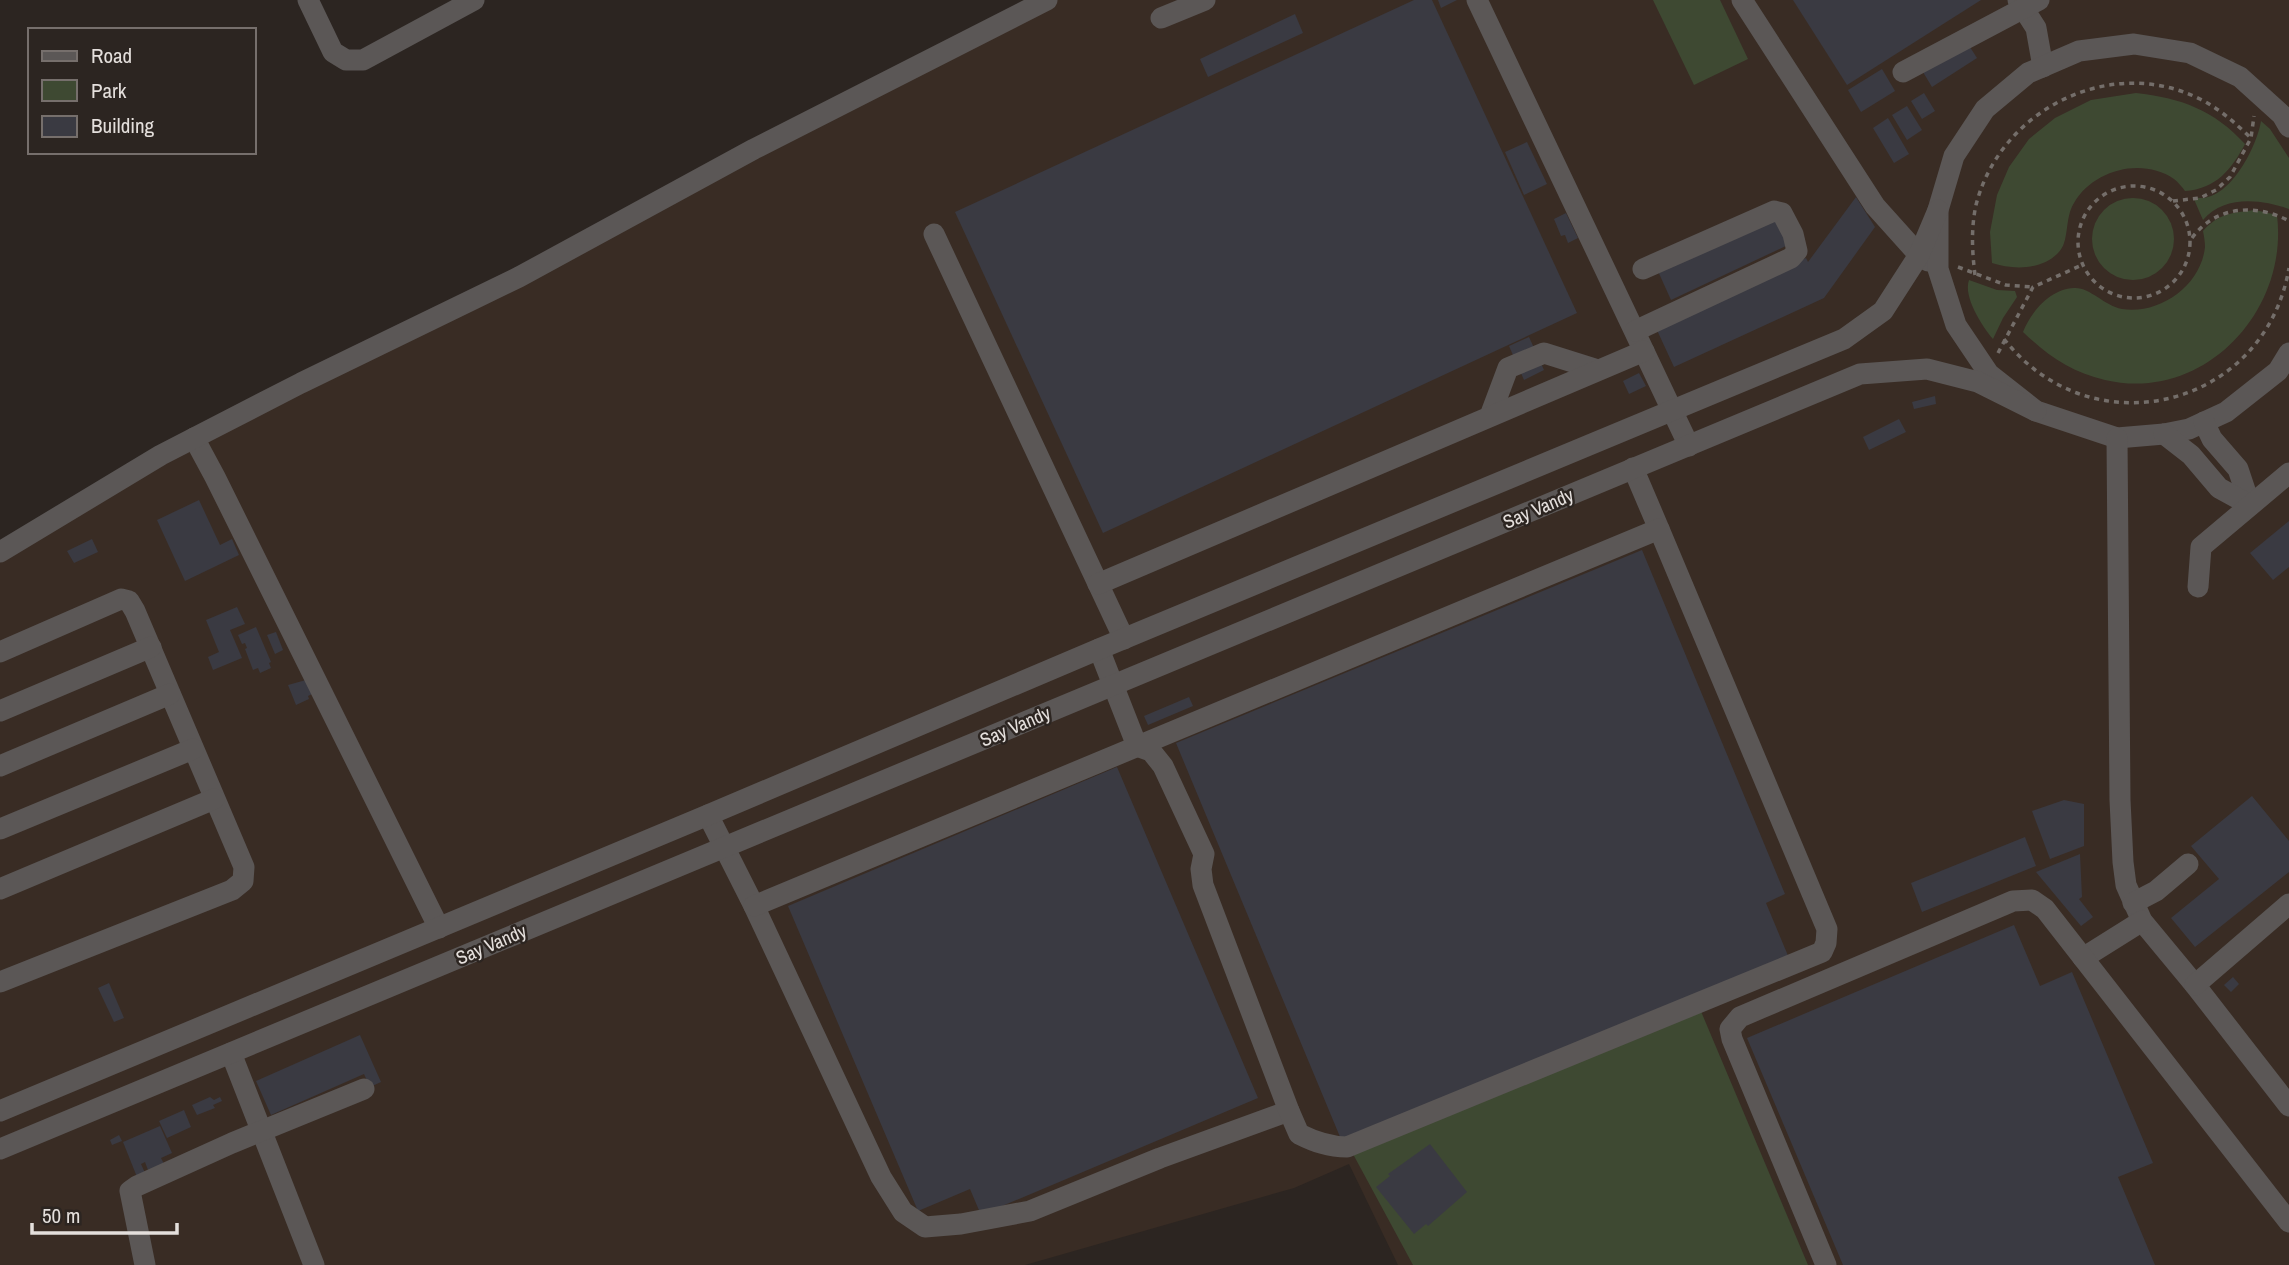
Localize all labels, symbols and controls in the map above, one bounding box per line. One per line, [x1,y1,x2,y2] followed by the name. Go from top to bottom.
[28,28,256,154] legend
[91,41,132,70] text: Road
[91,76,127,105] text: Park
[91,111,155,140] text: Building
[1499,481,1577,534] street label: Say Vandy
[976,699,1054,752] street label: Say Vandy
[452,917,530,970] street label: Say Vandy
[32,1192,177,1236] scale bar
[42,1201,80,1230] text: 50 m

